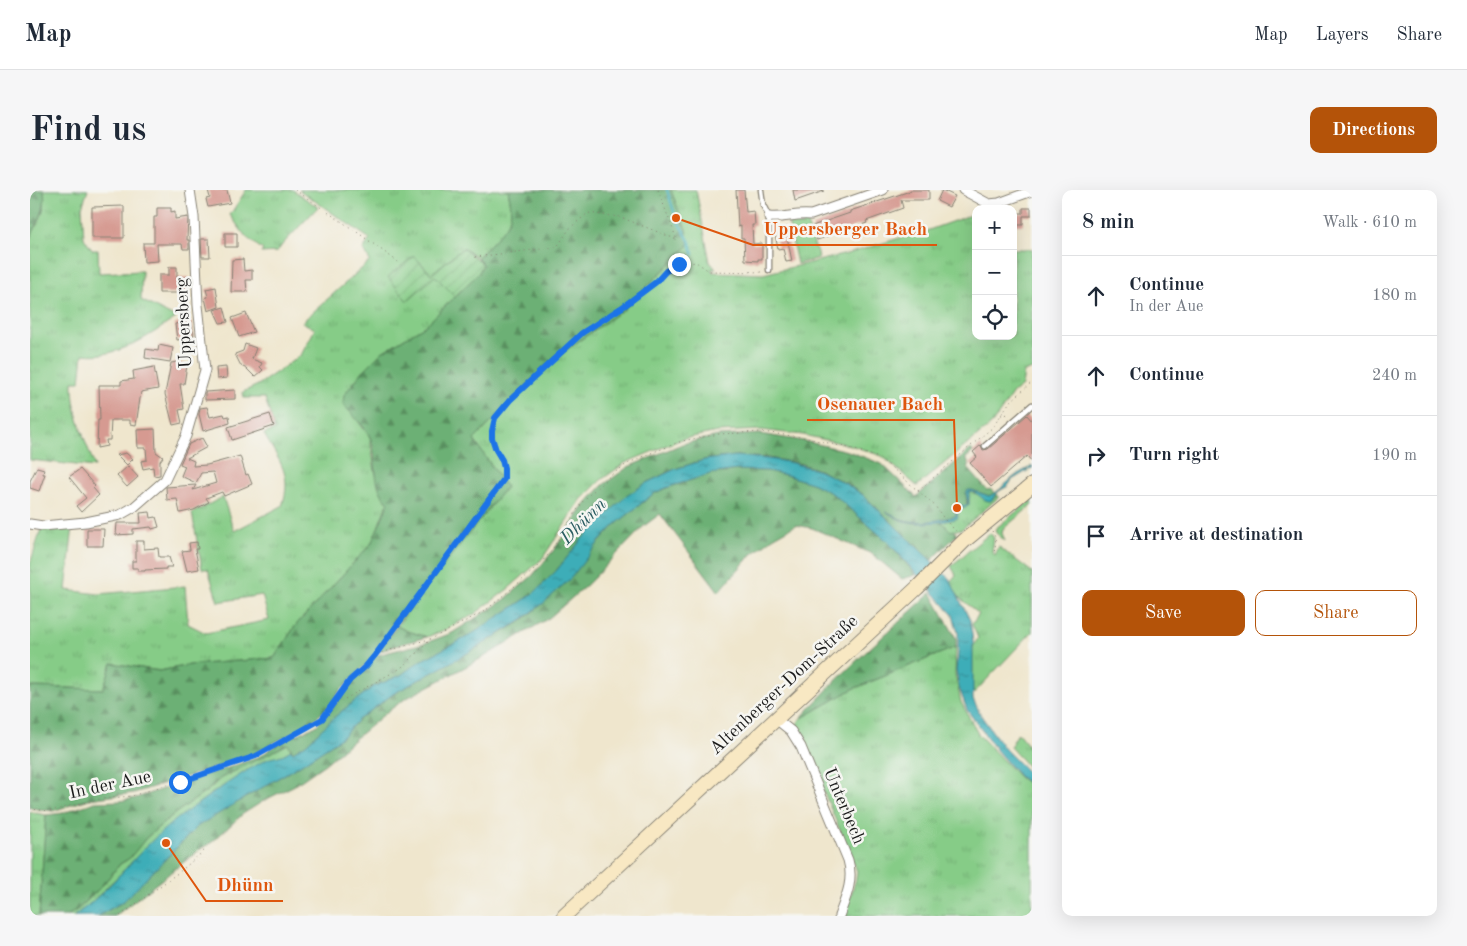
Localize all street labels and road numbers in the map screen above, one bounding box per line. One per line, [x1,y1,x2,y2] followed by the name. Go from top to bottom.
[173,277,195,369] street label: Uppersberg
[706,612,862,758] street label: Altenberger-Dom-Straße
[820,765,868,847] street label: Unterbech
[67,768,153,802] street label: In der Aue

